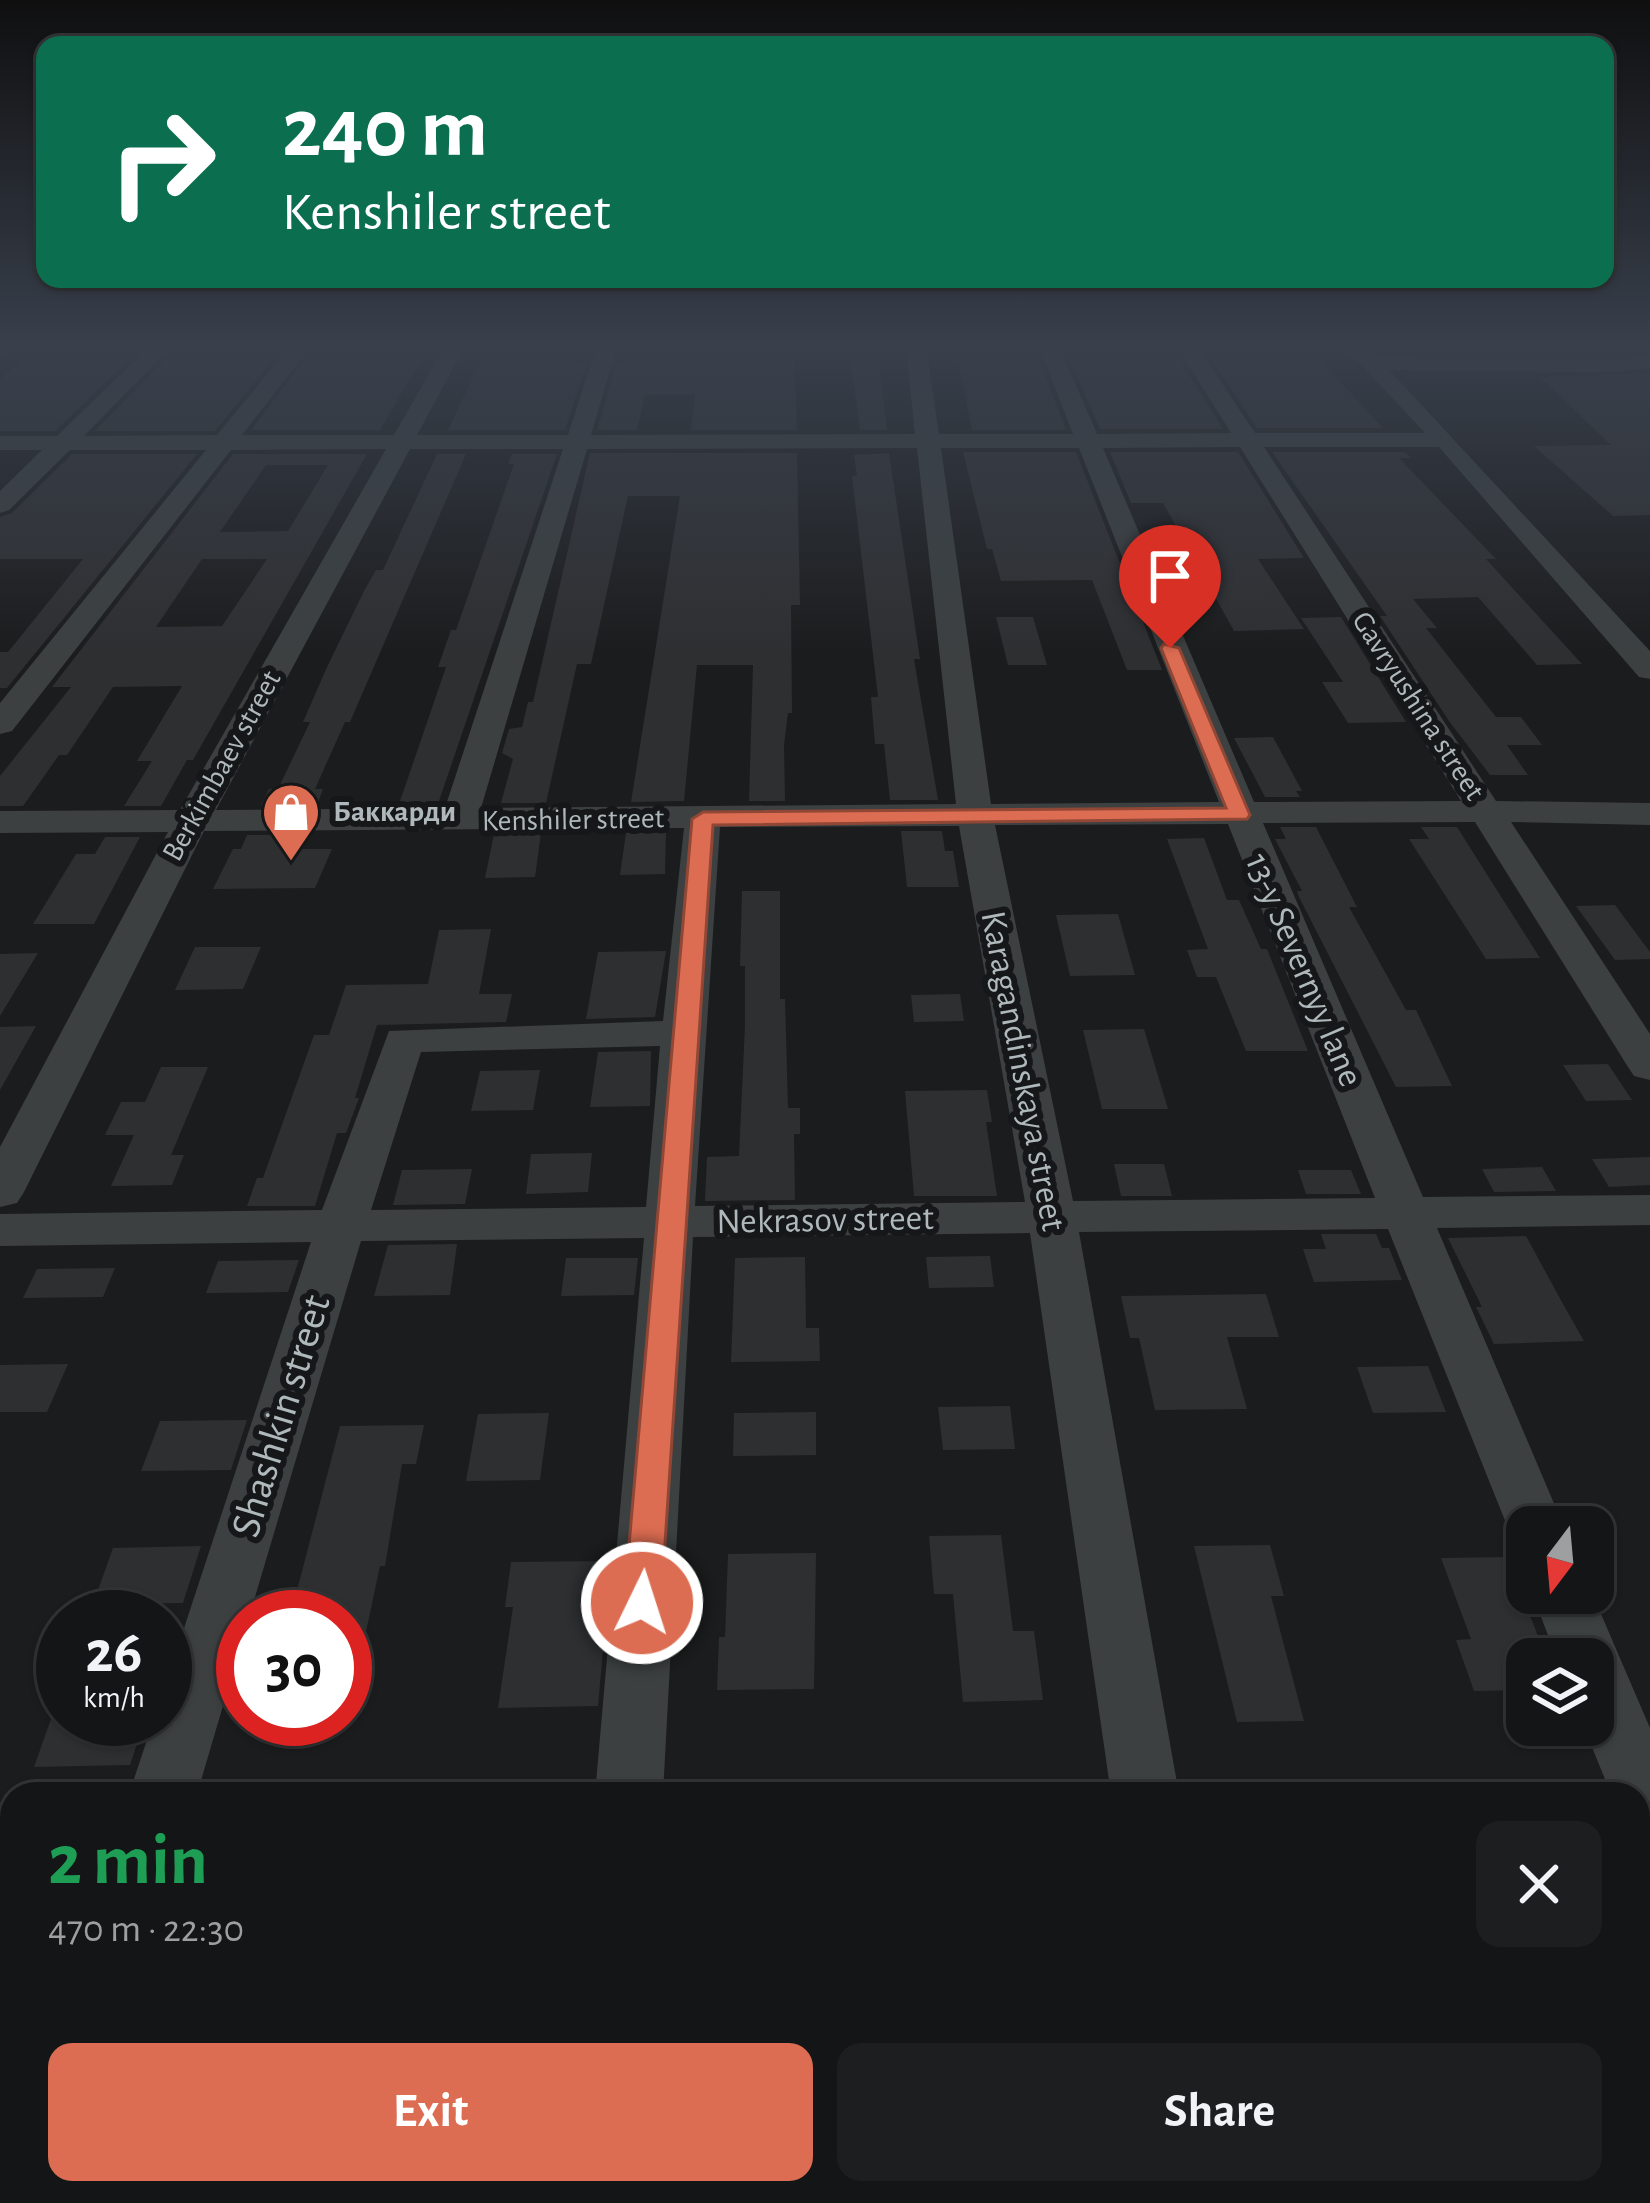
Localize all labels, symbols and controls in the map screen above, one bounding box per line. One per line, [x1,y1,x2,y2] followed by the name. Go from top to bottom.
[84,84,240,240] icon: right
[282,88,488,172] text: 240 m
[282,186,610,240] text: Kenshiler street
[1119,525,1221,648] pin
[1137,543,1203,609] icon: arrive
[1346,606,1490,806] street label: Gavryushina street
[157,665,287,866] street label: Berkimbaev street
[260,781,322,863] shop icon: Баккарди
[333,797,456,827] place label: Баккарди
[482,803,665,837] street label: Kenshiler street
[1239,848,1369,1092] street label: 13-y Severnyy lane
[974,908,1072,1234] street label: Karagandinskaya street
[716,1200,935,1240] street label: Nekrasov street
[224,1290,338,1542] street label: Shashkin street
[1506,1506,1614,1614] north arrow
[1506,1506,1614,1746] map controls
[579,1540,705,1666] position arrow
[216,1590,372,1746] speed limit sign: 30
[85,1623,143,1683] text: 26
[1506,1638,1614,1746] button: layers
[83,1683,145,1713] text: km/h
[1476,1821,1602,1947] button: close
[48,1825,208,1897] text: 2 min
[48,1910,244,1949] text: 470 m · 22:30
[48,2043,813,2181] button: Exit
[837,2043,1602,2181] button: Share

